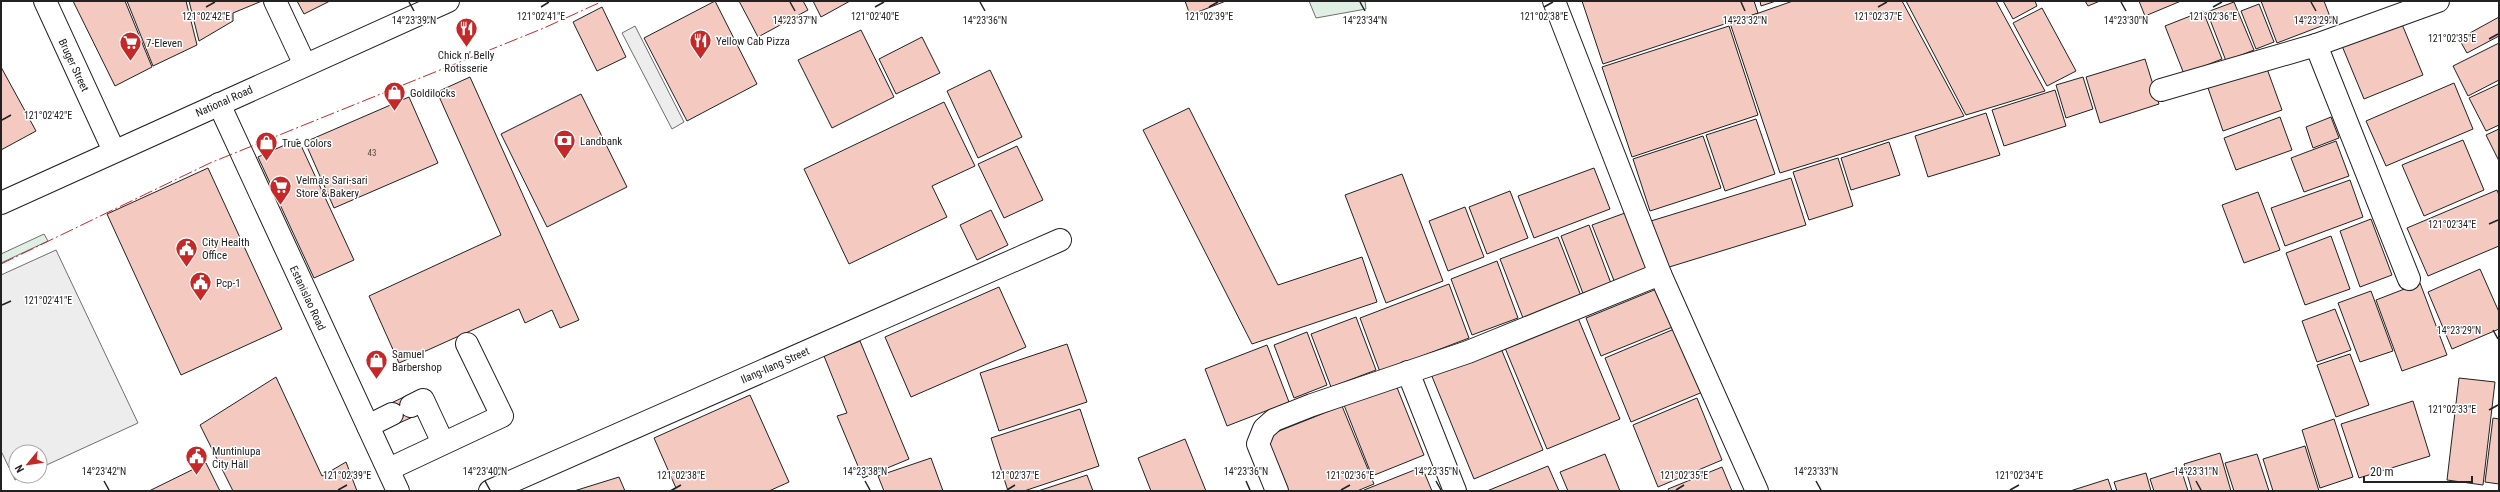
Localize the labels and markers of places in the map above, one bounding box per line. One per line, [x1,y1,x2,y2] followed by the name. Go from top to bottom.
[453,16,479,49] restaurant icon: Chick n' Belly Rotisserie
[688,28,714,61] restaurant icon: Yellow Cab Pizza
[118,30,144,63] supermarket icon: 7-Eleven
[716,35,790,48] place label: Yellow Cab Pizza
[146,37,182,50] place label: 7-Eleven
[438,49,495,75] place label: Chick n' Belly Rotisserie
[381,80,407,113] shop icon: Goldilocks
[410,87,456,100] place label: Goldilocks
[551,128,577,161] bank icon: Landbank
[253,130,279,163] shop icon: True Colors
[580,135,622,148] place label: Landbank
[282,137,332,150] place label: True Colors
[268,173,294,206] supermarket icon: Velma's Sari-sari Store & Bakery
[296,174,368,200] place label: Velma's Sari-sari Store & Bakery
[173,235,199,268] public building icon: City Health Office
[202,236,249,262] place label: City Health Office
[188,270,214,303] public building icon: Pcp-1
[216,277,241,290] place label: Pcp-1
[364,347,390,380] shop icon: Samuel Barbershop
[392,348,442,374] place label: Samuel Barbershop
[183,444,209,477] public building icon: Muntinlupa City Hall
[212,445,261,471] place label: Muntinlupa City Hall

